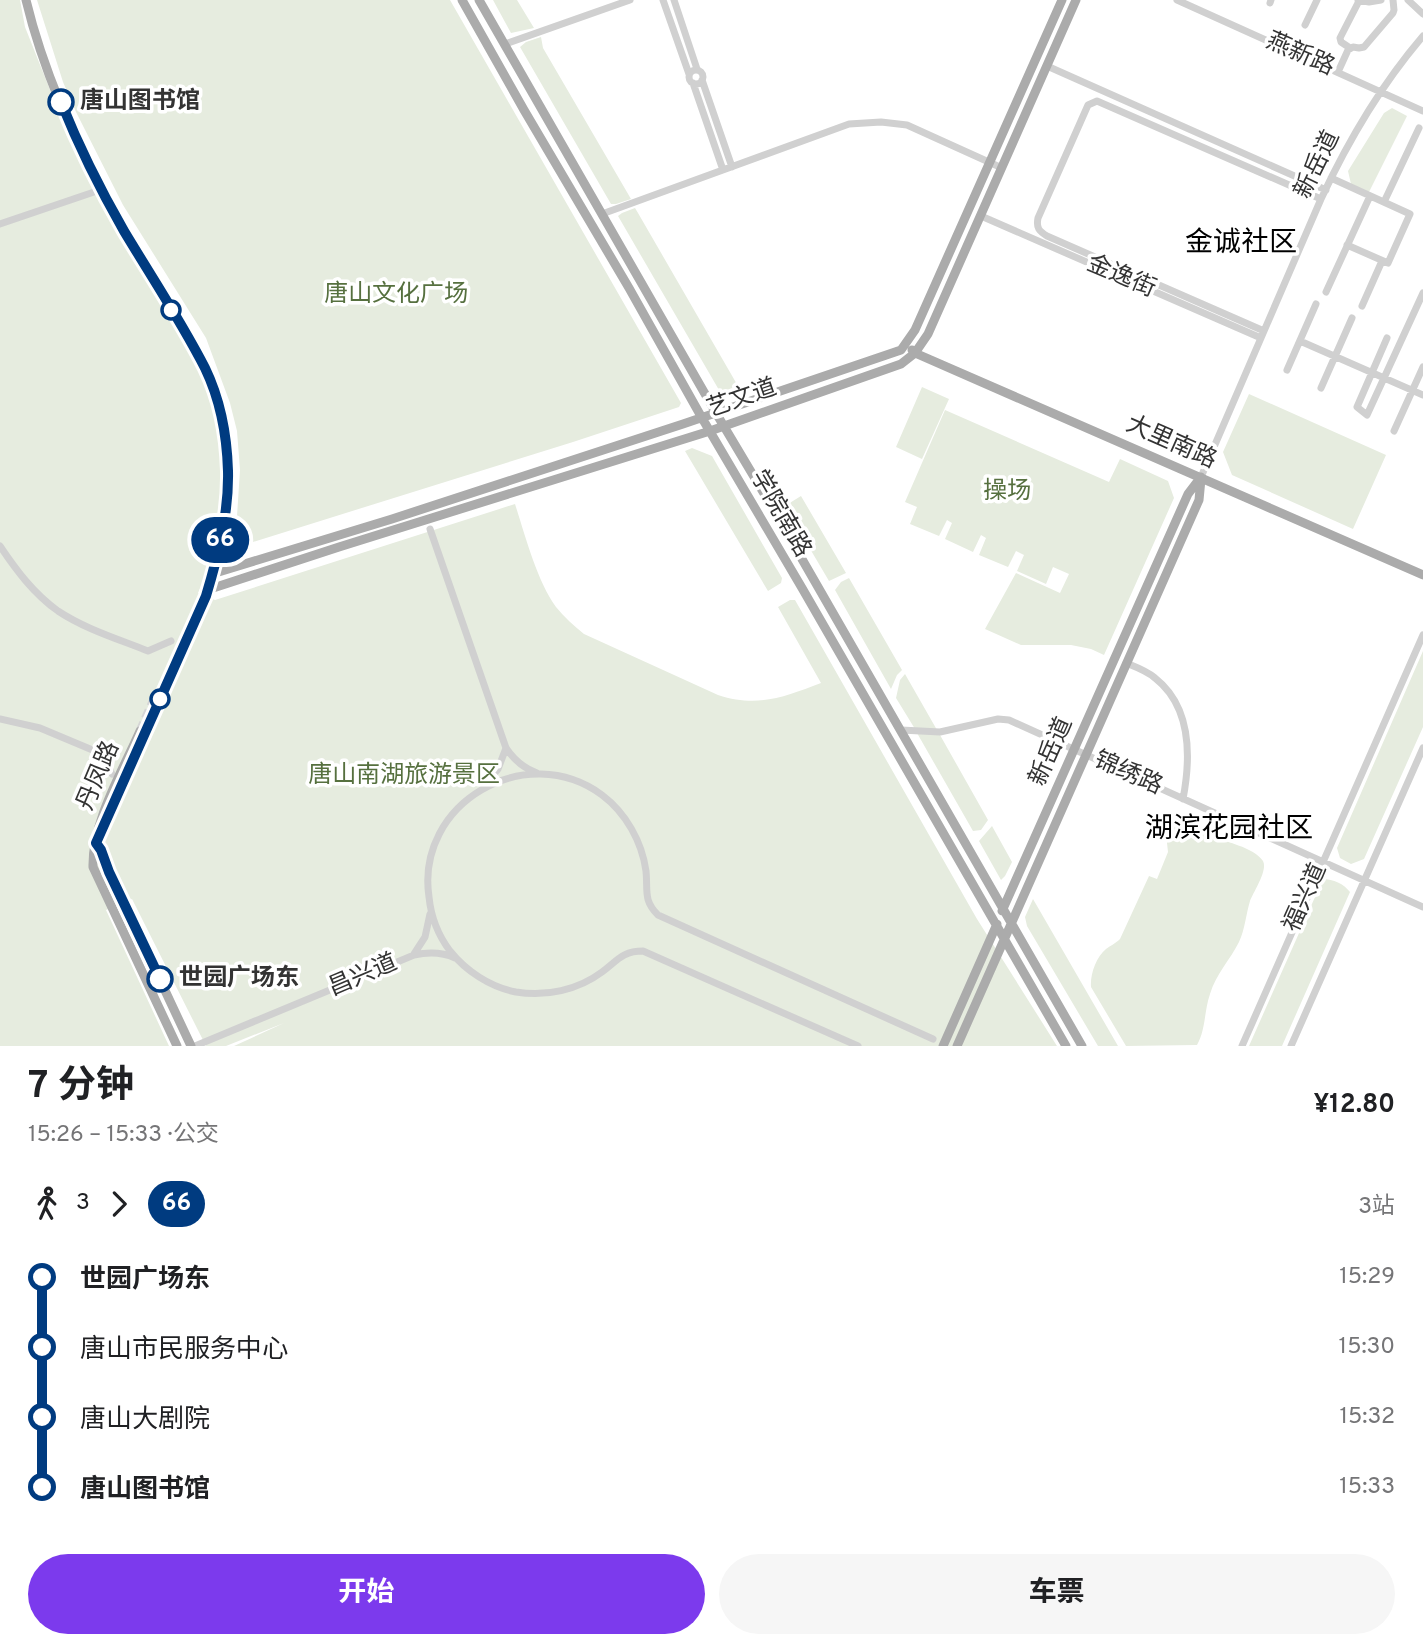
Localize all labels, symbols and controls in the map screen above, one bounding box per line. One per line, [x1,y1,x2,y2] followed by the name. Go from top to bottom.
[1261,27,1339,83] street label: 燕新路
[80,87,200,117] place label: 唐山图书馆
[48,89,74,115] marker: 唐山图书馆
[1289,126,1347,204] street label: 新岳道
[1185,226,1297,262] district label: 金诚社区
[1082,249,1160,305] street label: 金逸街
[324,280,468,310] park label: 唐山文化广场
[161,300,181,320] unlabelled marker
[703,373,781,425] street label: 艺文道
[1121,410,1221,476] street label: 大里南路
[743,465,817,563] street label: 学院南路
[983,477,1031,507] park label: 操场
[188,517,252,563] line badge: 66
[205,525,235,555] text: 66
[150,689,170,709] unlabelled marker
[1024,713,1080,791] street label: 新岳道
[71,737,127,815] street label: 丹凤路
[1089,746,1167,802] street label: 锦绣路
[308,761,500,791] park label: 唐山南湖旅游景区
[1145,812,1313,848] district label: 湖滨花园社区
[1278,859,1334,937] street label: 福兴道
[324,948,402,1004] street label: 昌兴道
[179,964,299,994] place label: 世园广场东
[147,966,173,992] marker: 世园广场东
[28,1063,134,1112] text: 7 分钟
[1314,1089,1395,1122] text: ¥12.80
[28,1121,219,1150] text: 15:26 – 15:33 · 公交
[28,1185,66,1223] icon: walk
[100,1185,138,1223] icon: forward
[76,1189,90,1218] text: 3
[162,1189,191,1219] text: 66
[1358,1193,1395,1222] text: 3站
[1339,1263,1395,1292] text: 15:29
[80,1264,210,1297] text: 世园广场东
[1339,1333,1395,1362] text: 15:30
[80,1334,288,1367] text: 唐山市民服务中心
[1340,1403,1395,1432] text: 15:32
[80,1404,210,1437] text: 唐山大剧院
[1339,1473,1395,1502] text: 15:33
[80,1474,210,1507] text: 唐山图书馆
[28,1554,705,1634] button: 开始
[719,1554,1395,1634] button: 车票

